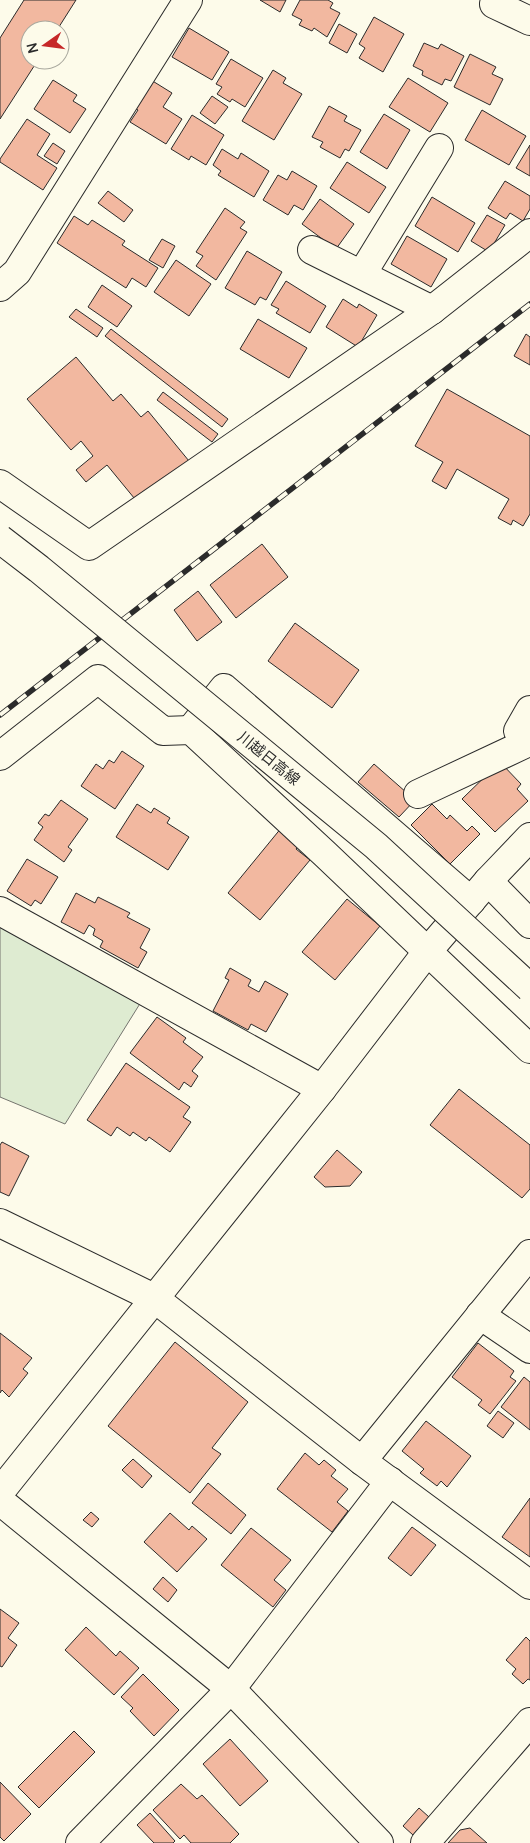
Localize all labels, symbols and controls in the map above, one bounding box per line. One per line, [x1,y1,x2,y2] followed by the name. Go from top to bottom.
[20,20,70,70] north arrow
[21,41,42,55] text: N
[233,726,305,790] street label: 川越日高線

